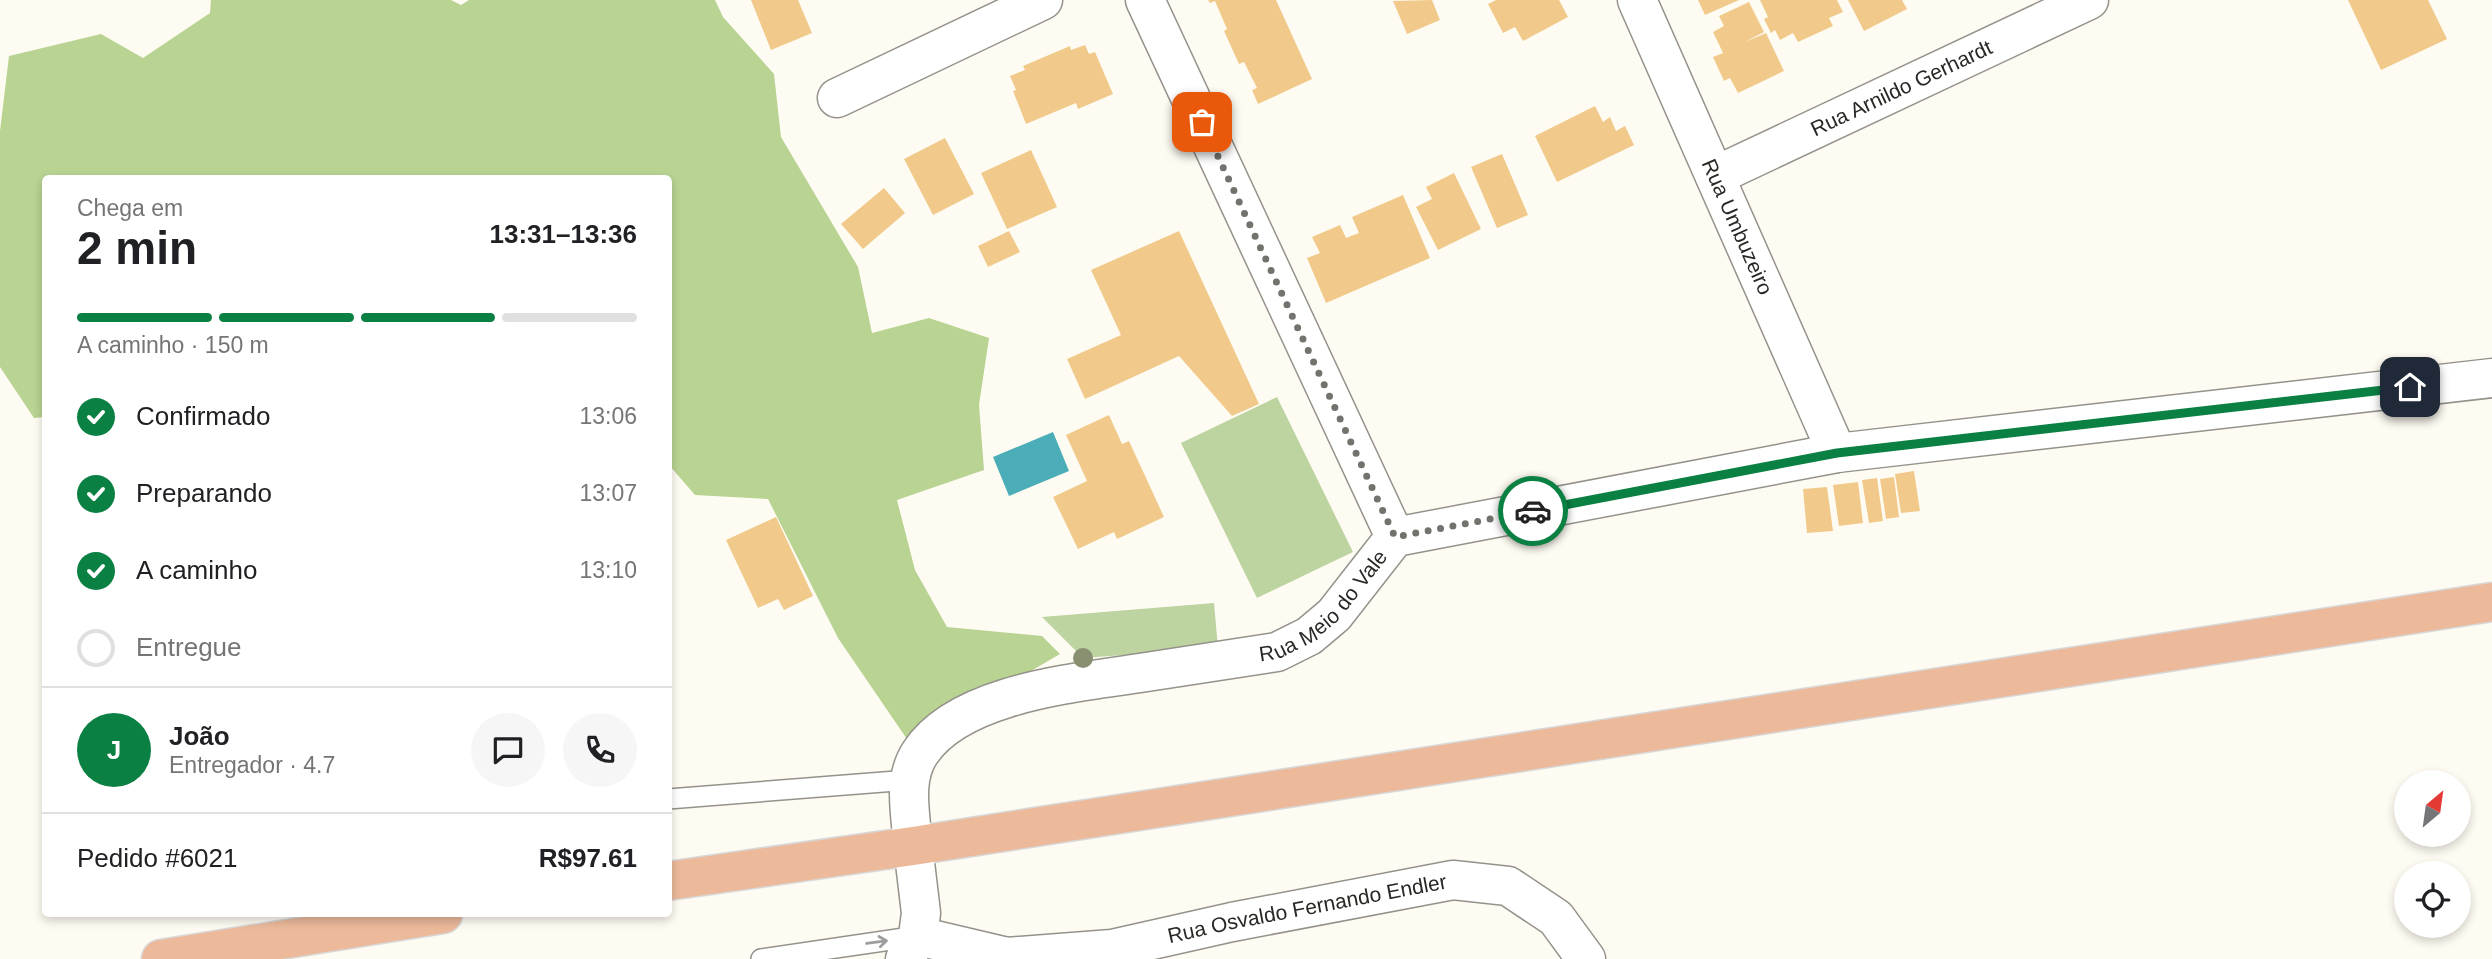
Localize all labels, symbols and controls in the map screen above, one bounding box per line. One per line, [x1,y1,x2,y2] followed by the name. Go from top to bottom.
[1807,35,1996,140] street label: Rua Arnildo Gerhardt
[1172,92,1232,152] pin
[1183,103,1221,141] icon: bag
[1698,155,1778,298] street label: Rua Umbuzeiro
[77,195,183,221] text: Chega em
[490,219,637,249] text: 13:31–13:36
[77,222,197,274] text: 2 min
[77,332,269,358] text: A caminho · 150 m
[2380,357,2440,417] pin
[2391,368,2429,406] icon: home
[77,398,115,436] icon: check
[136,401,270,431] text: Confirmado
[579,403,637,429] text: 13:06
[77,475,115,513] icon: check
[1498,476,1568,546] courier
[136,478,272,508] text: Preparando
[579,480,637,506] text: 13:07
[1514,492,1552,530] icon: car
[1257,545,1391,666] street label: Rua Meio do Vale
[77,552,115,590] icon: check
[136,555,257,585] text: A caminho
[579,557,637,583] text: 13:10
[136,632,242,662] text: Entregue
[471,713,545,787] button: chat
[563,713,637,787] button: phone
[169,721,230,751] text: João
[107,735,121,765] text: J
[169,752,335,778] text: Entregador · 4.7
[2394,770,2471,847] north arrow
[2394,770,2471,938] map controls
[77,843,237,873] text: Pedido #6021
[539,843,637,873] text: R$97.61
[2394,861,2471,938] button: locate
[1165,869,1448,947] street label: Rua Osvaldo Fernando Endler
[865,936,888,949] one-way arrow

